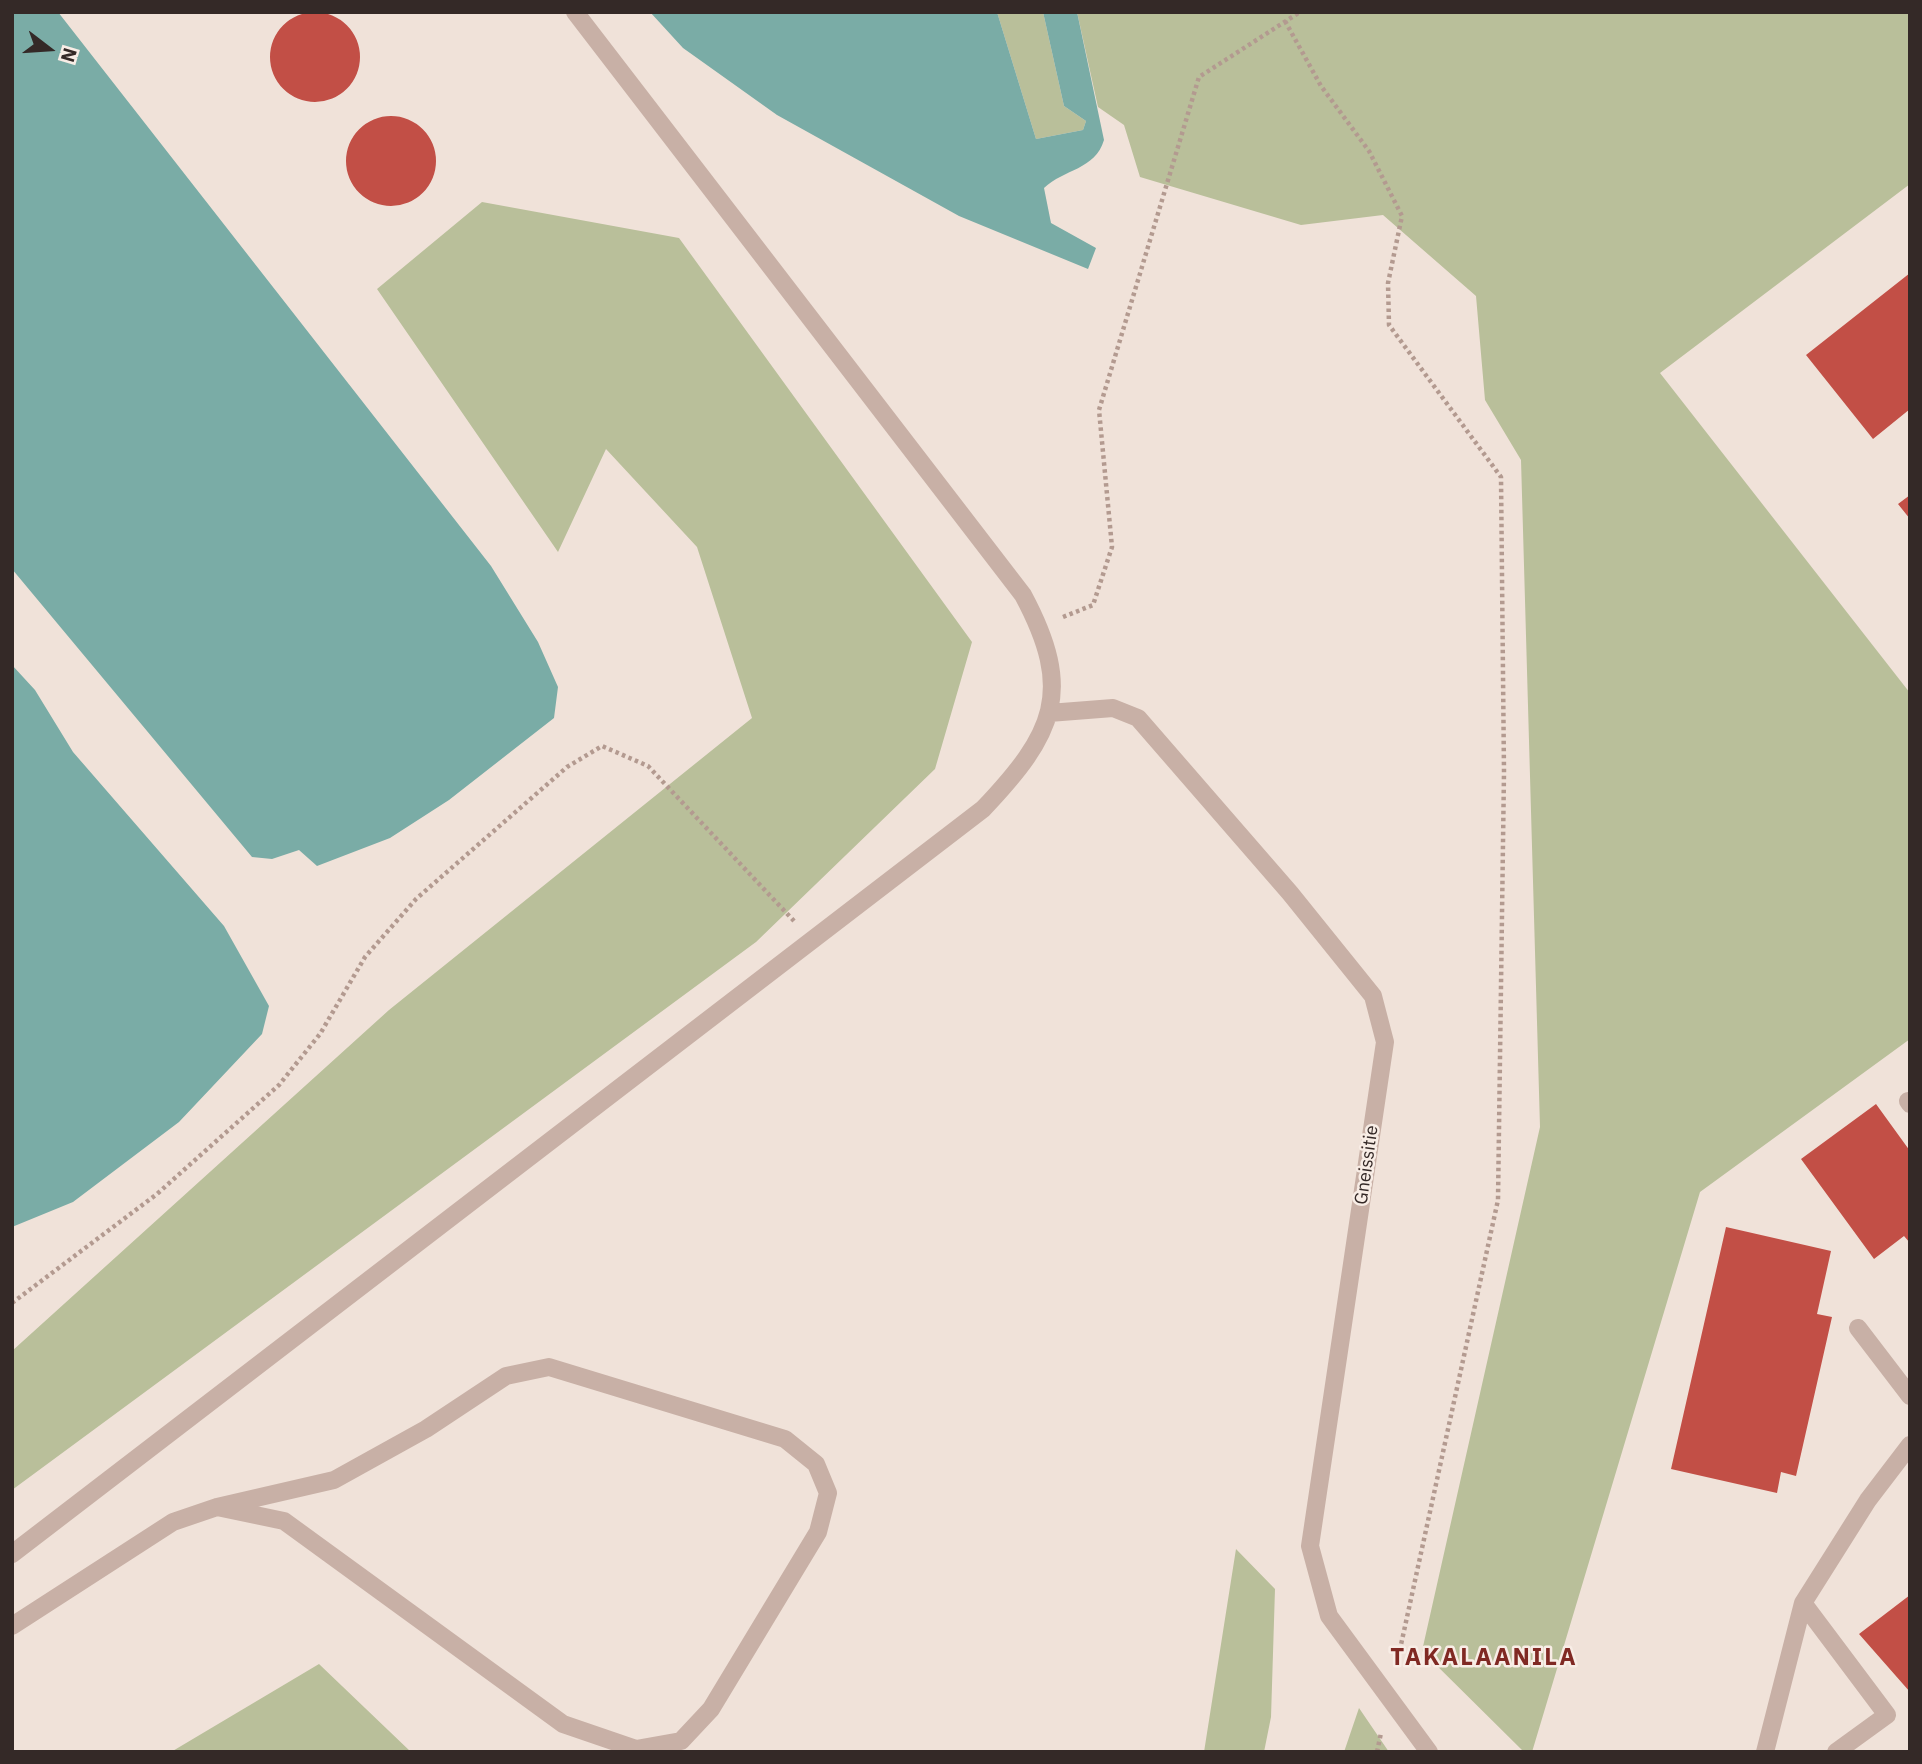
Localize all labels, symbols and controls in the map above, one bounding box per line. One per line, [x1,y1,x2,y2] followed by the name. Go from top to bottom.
[14,14,84,84] north arrow
[56,45,83,65] text: N
[1351,1124,1383,1206] street label: Gneissitie
[1392,1644,1576,1672] district label: TAKALAANILA

